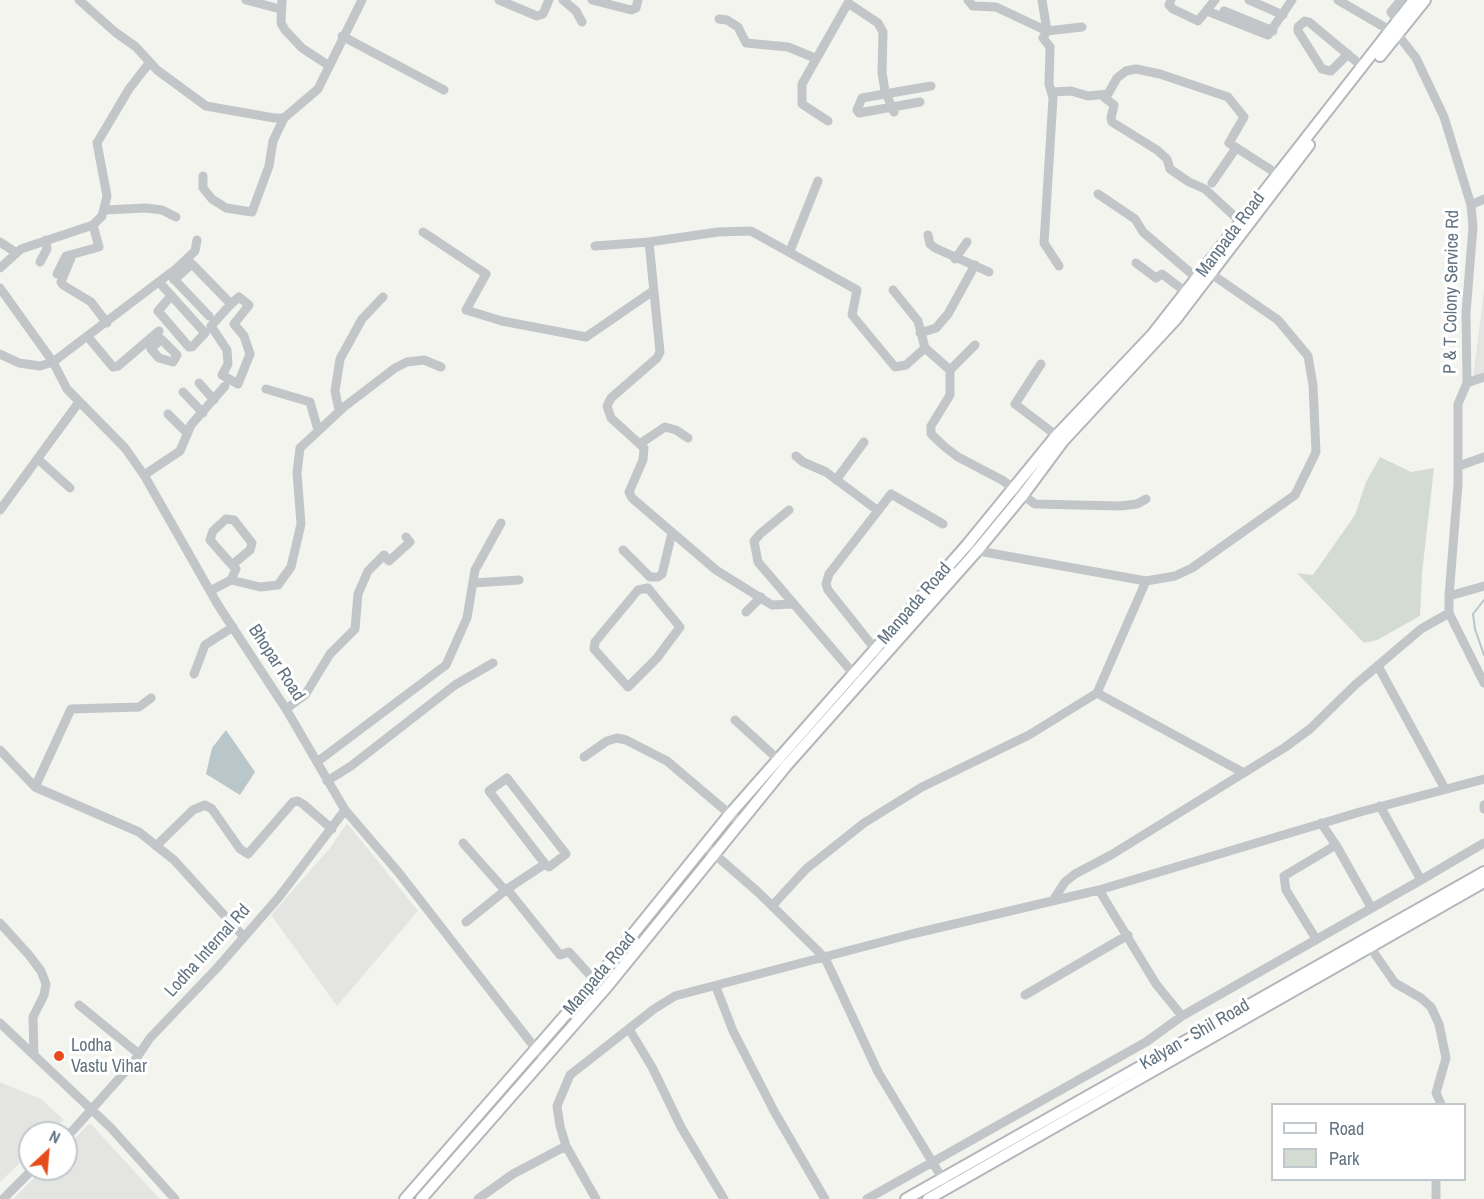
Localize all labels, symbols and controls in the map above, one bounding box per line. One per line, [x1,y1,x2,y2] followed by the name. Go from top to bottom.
[1192,188,1270,282] street label: Manpada Road
[1440,210,1464,374] street label: P & T Colony Service Rd
[874,559,956,649] street label: Manpada Road
[243,621,309,705] street label: Bhopar Road
[161,900,255,1002] street label: Lodha Internal Rd
[559,928,641,1020] street label: Manpada Road
[1136,995,1254,1075] street label: Kalyan - Shil Road
[71,1035,147,1078] place label: Lodha Vastu Vihar
[52,1049,66,1063] marker: Lodha Vastu Vihar
[1271,1103,1466,1181] legend
[1329,1116,1364,1141] text: Road
[18,1121,78,1181] north arrow
[46,1125,64,1149] text: N
[1329,1146,1359,1171] text: Park

